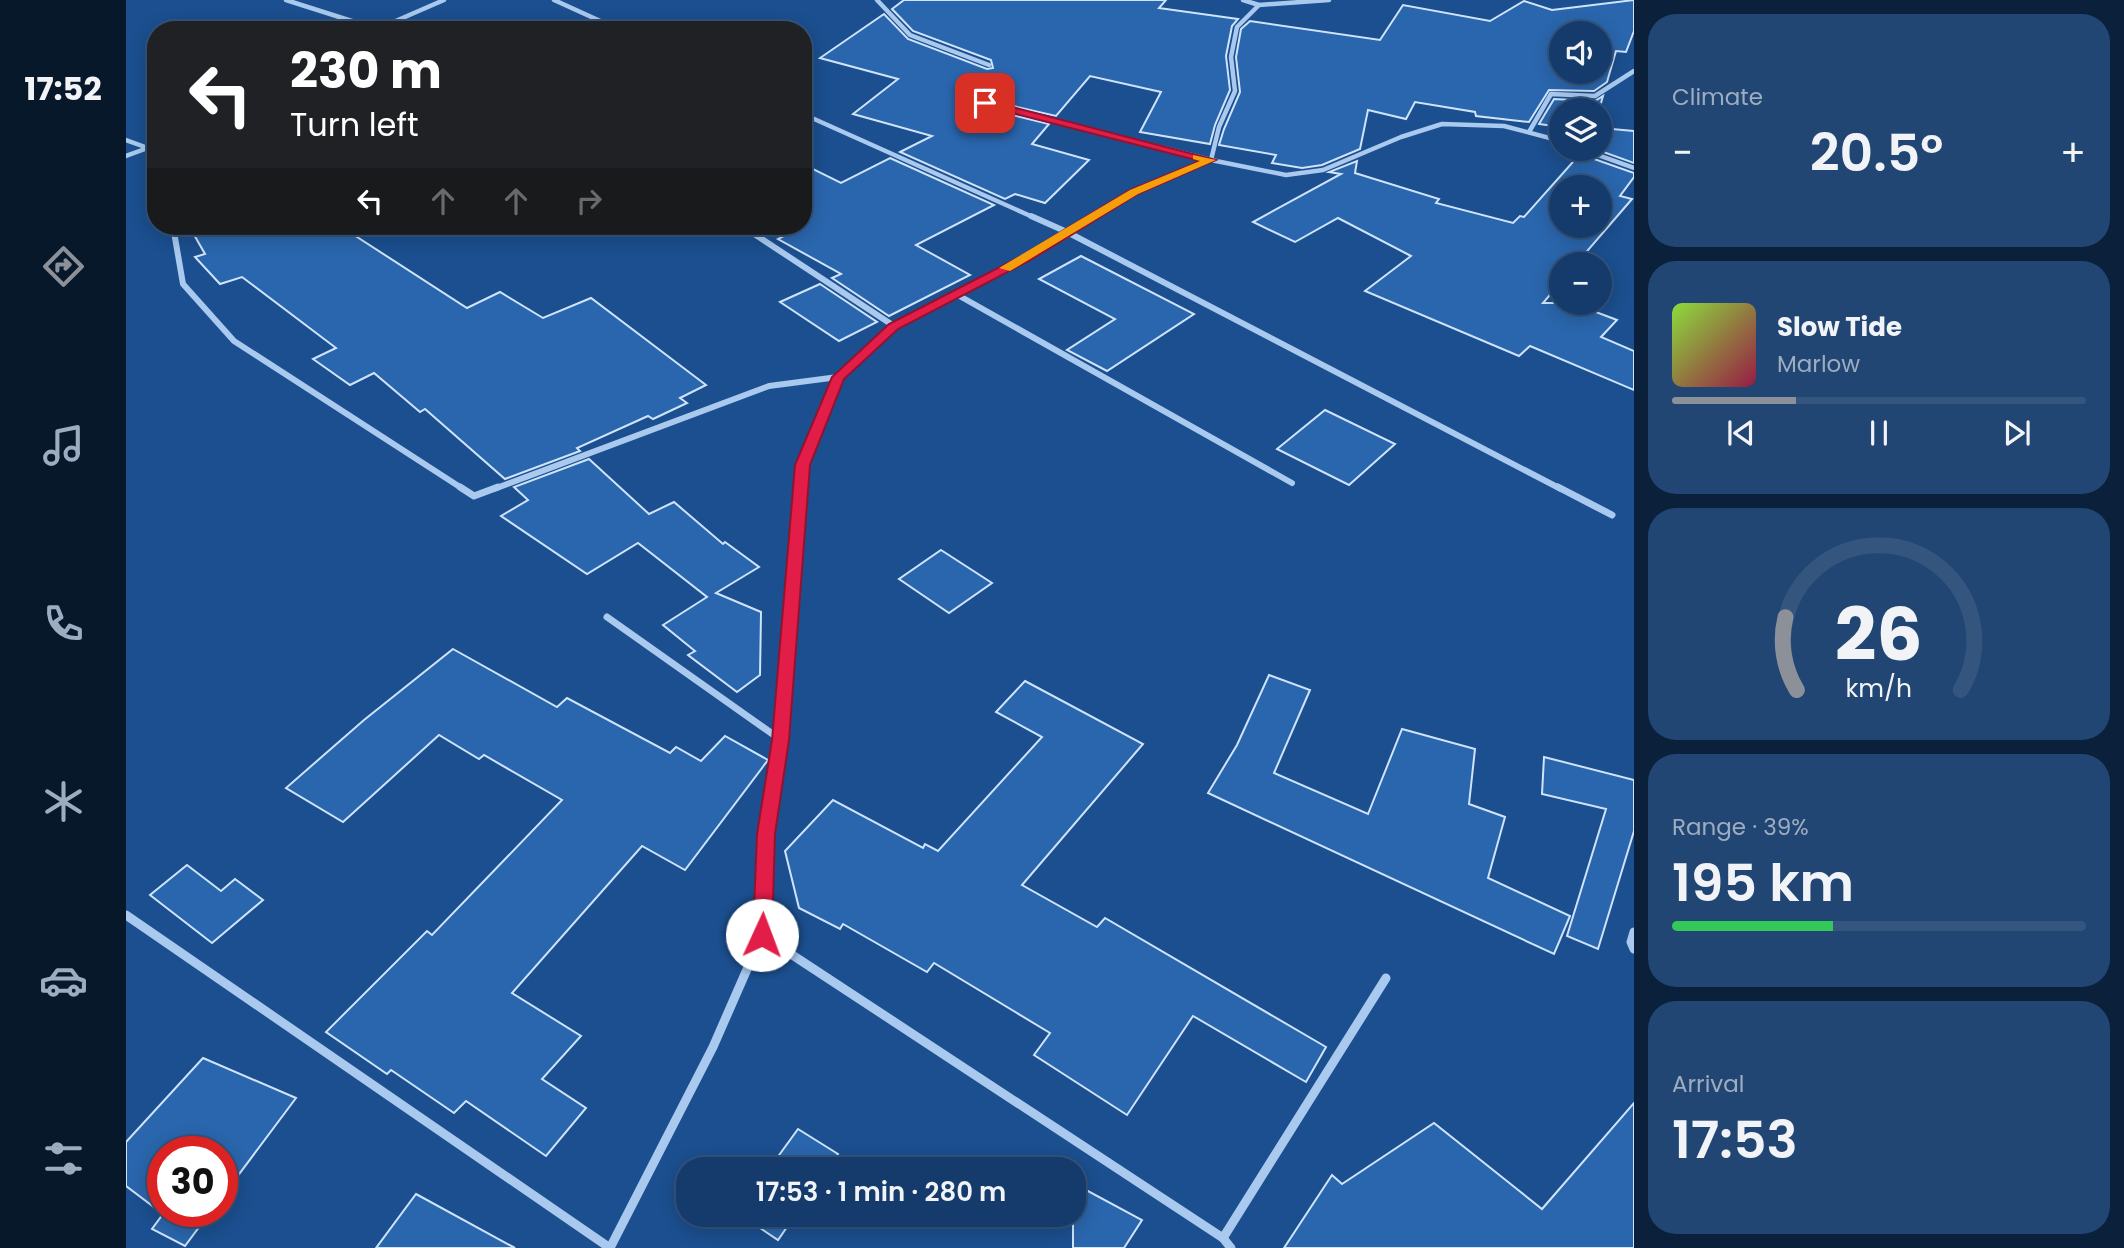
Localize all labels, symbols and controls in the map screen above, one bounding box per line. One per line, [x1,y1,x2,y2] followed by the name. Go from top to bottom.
[1549,21,1612,315] map controls
[1549,21,1612,84] button: sound
[290,37,442,105] text: 230 m
[175,49,266,140] icon: left
[24,66,102,111] text: 17:52
[955,73,1015,133] pin
[1672,81,1763,113] text: Climate
[966,84,1004,122] icon: arrive
[1549,98,1612,161] button: layers
[290,102,419,147] text: Turn left
[1810,116,1943,189] text: 20.5°
[1672,126,1693,179] text: −
[2060,126,2086,179] text: +
[1549,175,1612,238] button: +
[351,182,389,220] icon: left
[424,182,462,220] icon: ahead
[497,182,535,220] icon: ahead
[570,182,608,220] icon: right
[39,242,88,291] icon: directions
[1549,252,1612,315] button: −
[1777,309,1902,345] text: Slow Tide
[1777,348,1860,380] text: Marlow
[1722,414,1760,452] icon: previous
[1860,414,1898,452] icon: pause
[1998,414,2036,452] icon: next
[39,421,88,470] icon: music
[1835,584,1923,685] text: 26
[39,599,88,648] icon: phone
[1846,671,1912,706] text: km/h
[39,777,88,826] icon: climate
[1672,811,1809,843] text: Range · 39%
[1672,846,1854,919] text: 195 km
[725,898,799,972] position arrow
[39,956,88,1005] icon: car
[1672,1068,1744,1100] text: Arrival
[1672,1103,1798,1176] text: 17:53
[39,1134,88,1183] icon: filters
[147,1136,238,1227] speed limit sign: 30
[756,1174,1006,1210] text: 17:53 · 1 min · 280 m

